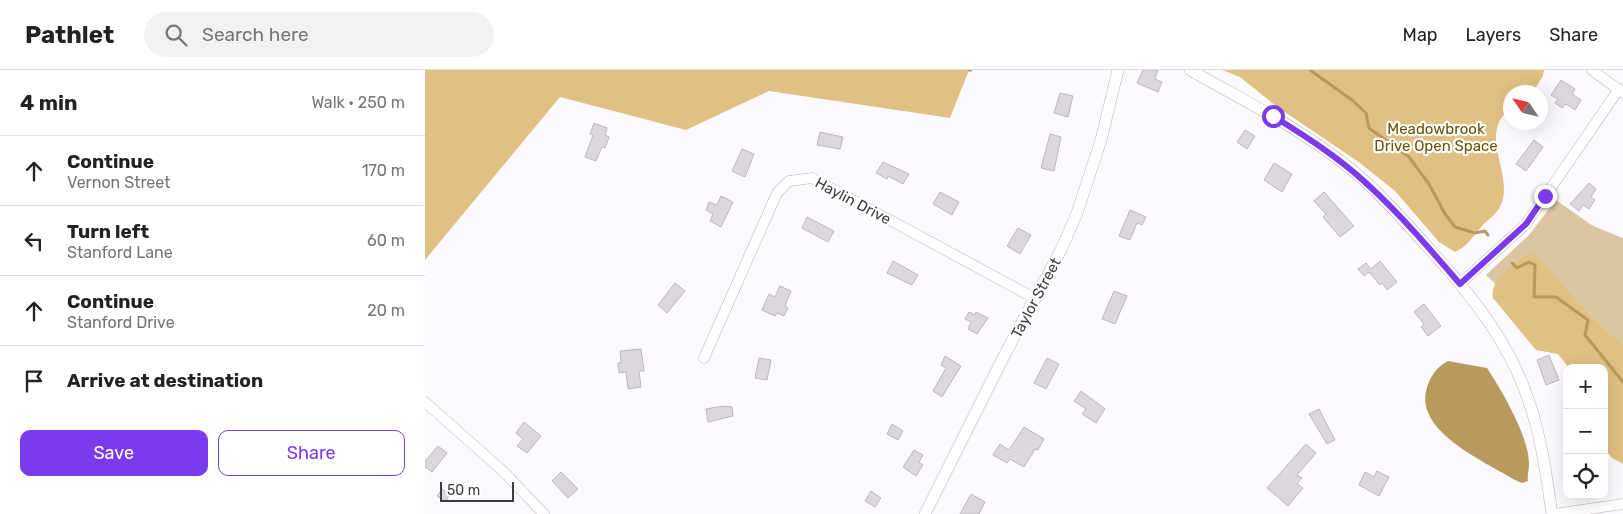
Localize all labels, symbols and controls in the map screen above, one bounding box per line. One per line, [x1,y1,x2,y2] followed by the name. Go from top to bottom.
[144,12,494,57] search box
[25,21,114,49] text: Pathlet
[162,21,190,49] icon: search
[202,23,309,46] text: Search here
[1403,24,1438,46] text: Map
[1466,24,1521,46] text: Layers
[1549,24,1598,46] text: Share
[1503,85,1548,130] north arrow
[20,90,78,115] text: 4 min
[311,93,405,112] text: Walk · 250 m
[1262,105,1285,128] route start
[1374,120,1498,155] park label: Meadowbrook Drive Open Space
[67,150,154,173] text: Continue
[20,157,48,185] icon: ahead
[362,161,405,180] text: 170 m
[67,173,170,192] text: Vernon Street
[812,174,894,228] street label: Haylin Drive
[1534,185,1557,208] route end
[67,220,149,243] text: Turn left
[20,227,48,255] icon: left
[367,231,405,250] text: 60 m
[67,243,173,262] text: Stanford Lane
[1007,255,1065,341] street label: Taylor Street
[67,290,154,313] text: Continue
[20,297,48,325] icon: ahead
[367,301,405,320] text: 20 m
[67,313,175,332] text: Stanford Drive
[1563,364,1608,499] map controls
[1563,364,1608,409] button: +
[20,367,48,395] icon: arrive
[67,369,263,392] text: Arrive at destination
[1563,409,1608,454] button: −
[20,430,208,476] button: Save
[218,430,405,476] button: Share
[1563,454,1608,499] button: locate
[440,479,514,502] scale bar
[447,482,480,499] text: 50 m

